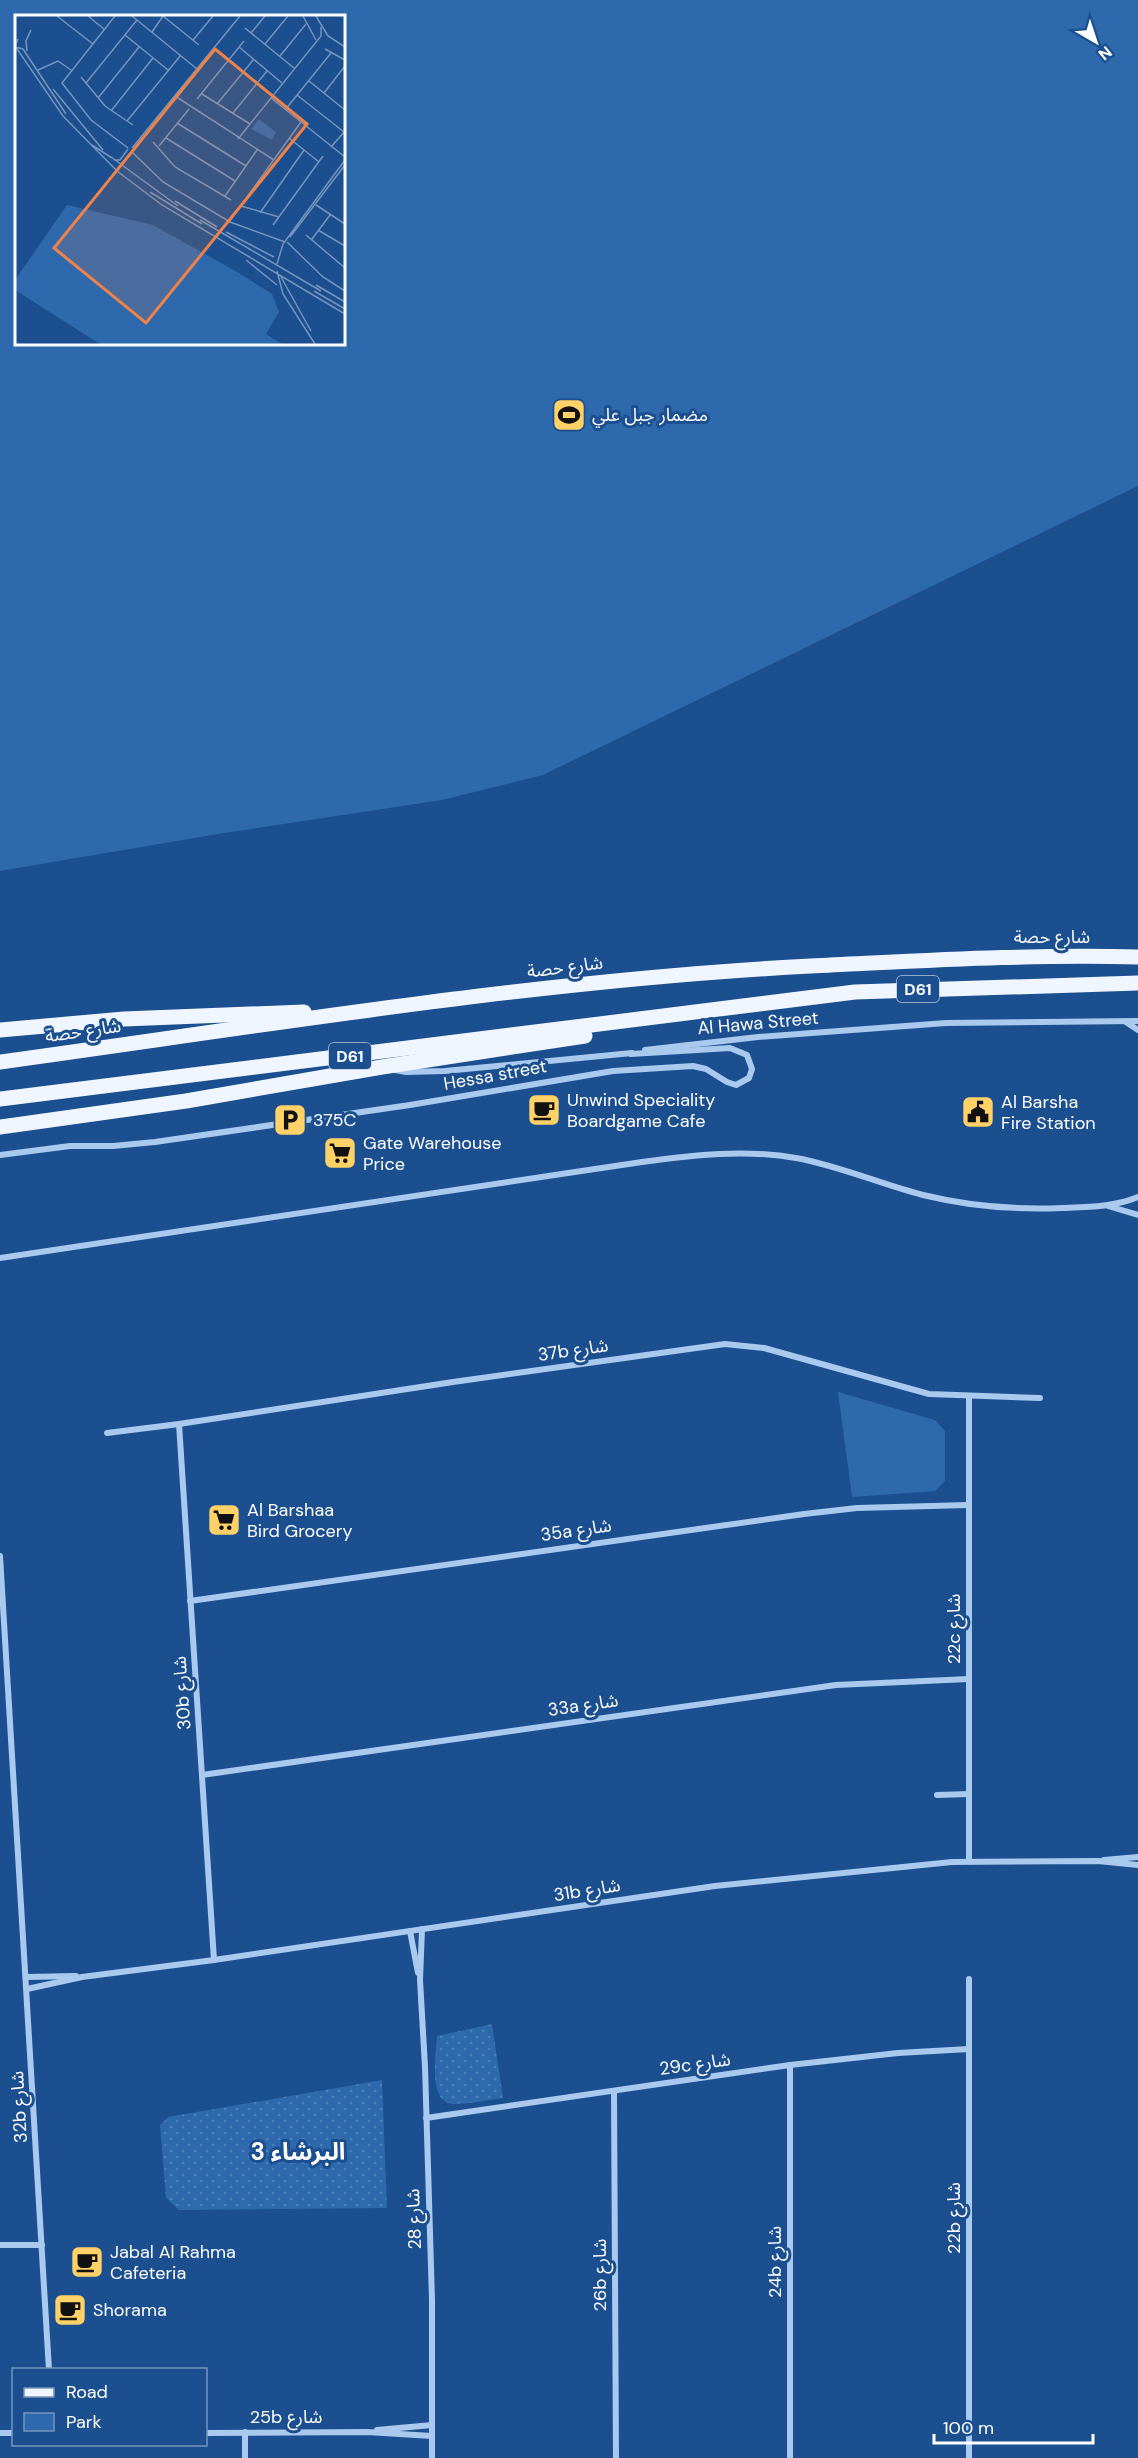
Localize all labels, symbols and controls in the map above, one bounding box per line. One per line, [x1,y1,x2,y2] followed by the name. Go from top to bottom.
[1066,12,1126,72] north arrow
[15,15,345,345] inset map
[1094,41,1116,65] text: N
[551,397,587,433] sports icon: مضمار جبل علي
[592,403,708,428] place label: مضمار جبل علي
[1014,925,1090,951] street label: شارع حصة
[526,950,605,986] street label: شارع حصة
[897,976,939,1002] road number: D61
[696,1006,820,1040] street label: Al Hawa Street
[44,1014,123,1050] street label: شارع حصة
[329,1043,371,1069] road number: D61
[442,1054,548,1096] street label: Hessa street
[567,1088,715,1133] place label: Unwind Speciality Boardgame Cafe
[1001,1090,1096,1135] place label: Al Barsha Fire Station
[526,1092,562,1128] cafe icon: Unwind Speciality Boardgame Cafe
[960,1094,996,1130] public building icon: Al Barsha Fire Station
[272,1102,308,1138] parking icon: 375C
[313,1108,356,1132] place label: 375C
[363,1131,501,1176] place label: Gate Warehouse Price
[322,1135,358,1171] supermarket icon: Gate Warehouse Price
[536,1333,610,1369] street label: 37b شارع
[247,1498,352,1543] place label: Al Barshaa Bird Grocery
[206,1502,242,1538] supermarket icon: Al Barshaa Bird Grocery
[539,1513,613,1549] street label: 35a شارع
[942,1594,968,1664] street label: 22c شارع
[167,1655,199,1731] street label: 30b شارع
[546,1688,620,1724] street label: 33a شارع
[552,1873,622,1909] street label: 31b شارع
[658,2047,732,2083] street label: 29c شارع
[5,2070,35,2144] street label: 32b شارع
[251,2136,345,2167] district label: البرشاء 3
[942,2182,968,2254] street label: 22b شارع
[401,2188,429,2250] street label: شارع 28
[763,2226,789,2298] street label: 24b شارع
[588,2239,614,2311] street label: 26b شارع
[110,2240,236,2285] place label: Jabal Al Rahma Cafeteria
[69,2244,105,2280] cafe icon: Jabal Al Rahma Cafeteria
[52,2292,88,2328] cafe icon: Shorama
[93,2298,167,2322] place label: Shorama
[12,2368,207,2446] legend
[66,2380,108,2404] text: Road
[250,2405,322,2431] street label: 25b شارع
[934,2407,1093,2445] scale bar
[66,2410,102,2434] text: Park
[943,2416,994,2440] text: 100 m

